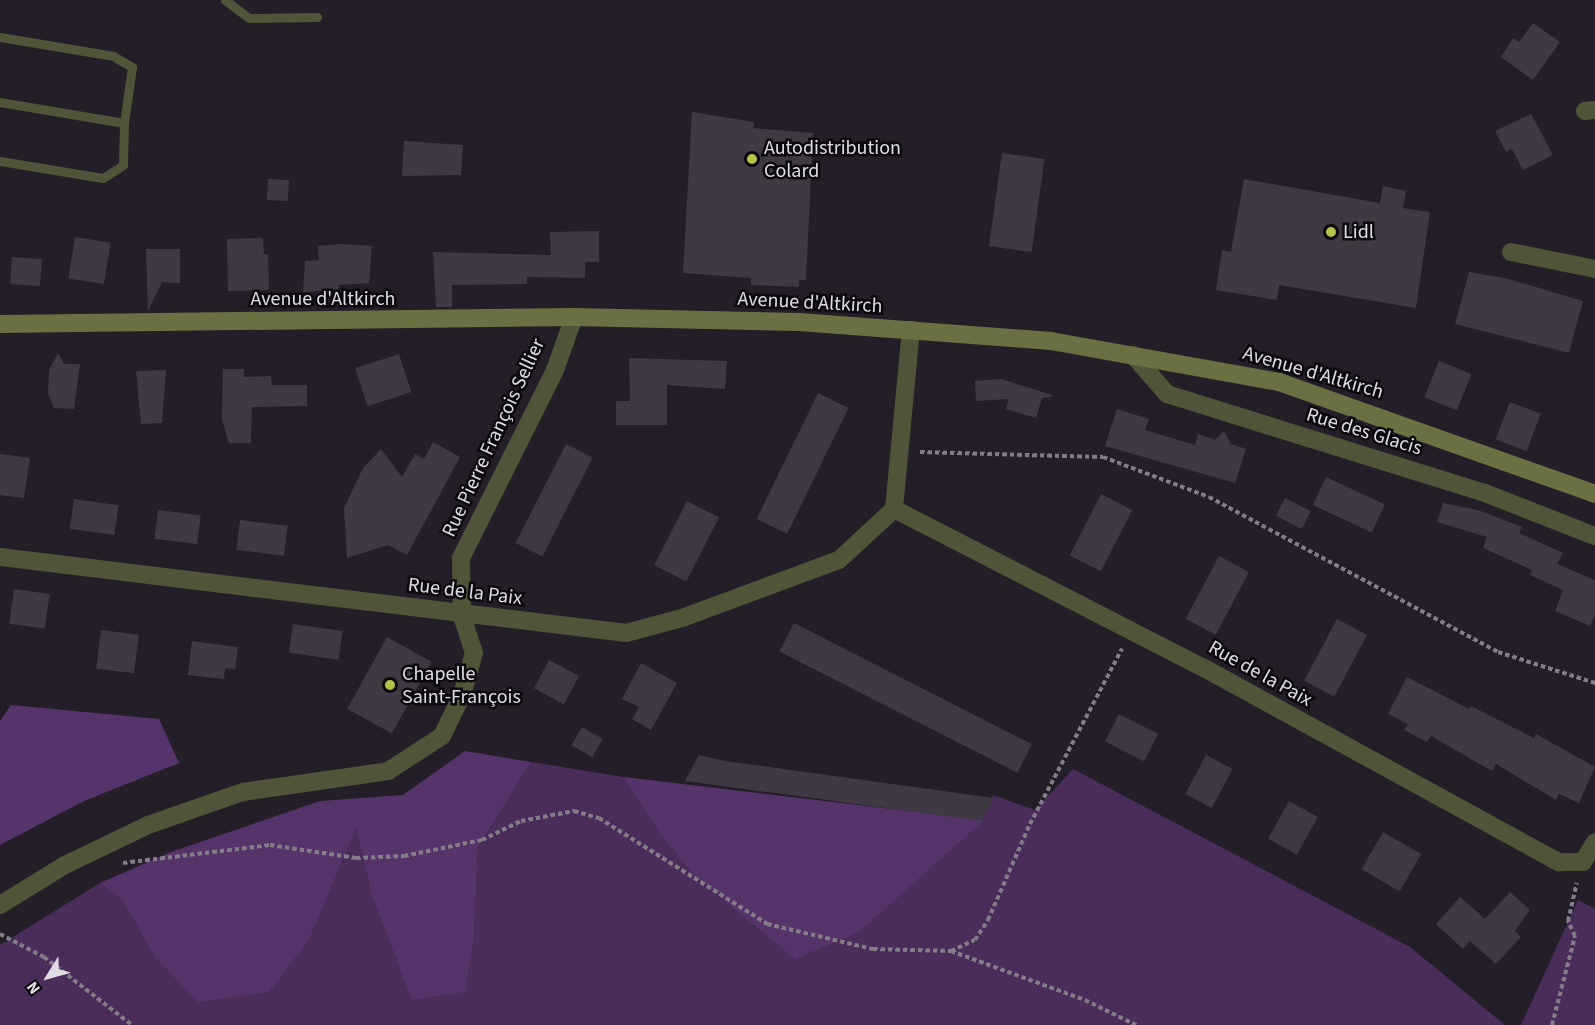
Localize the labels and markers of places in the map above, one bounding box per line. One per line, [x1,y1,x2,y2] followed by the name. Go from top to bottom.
[764,136,901,183] place label: Autodistribution Colard
[745,152,759,166] marker: Autodistribution Colard
[1343,220,1374,244] place label: Lidl
[1324,225,1338,239] marker: Lidl
[402,662,521,709] place label: Chapelle Saint-François
[383,678,397,692] marker: Chapelle Saint-François

